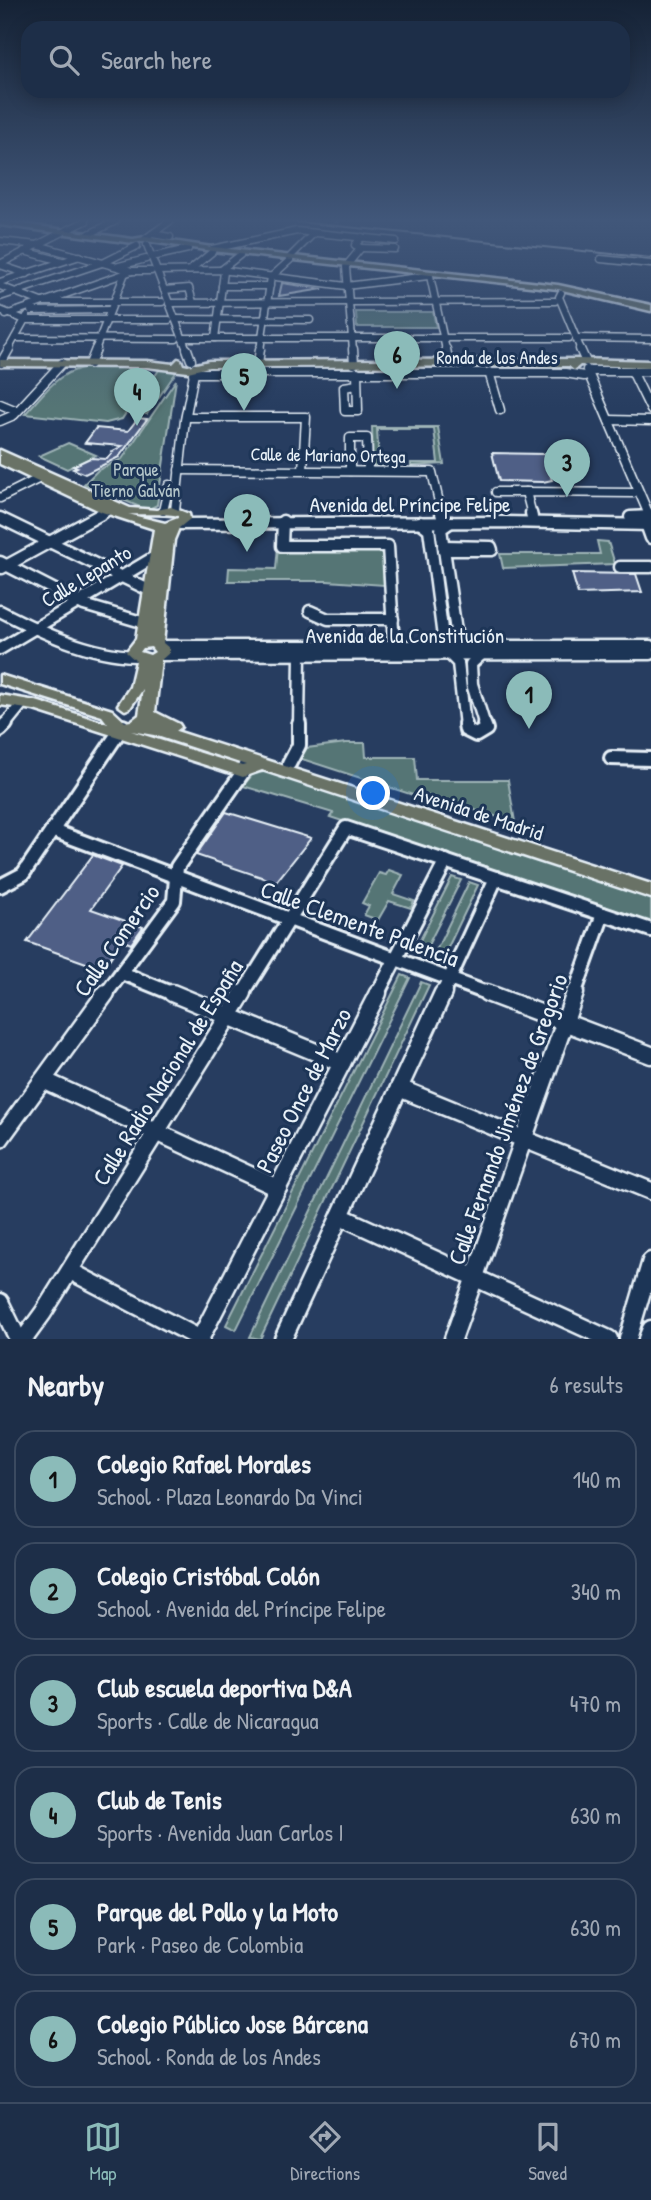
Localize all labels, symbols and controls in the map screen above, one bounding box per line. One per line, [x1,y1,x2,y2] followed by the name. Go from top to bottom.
[21,21,630,98] search box
[45,41,83,79] icon: search
[101,42,212,77] text: Search here
[374,331,420,389] pin: 6
[436,345,558,370] street label: Ronda de los Andes
[221,353,267,411] pin: 5
[114,368,160,426] pin: 4
[544,439,590,497] pin: 3
[250,441,406,469] street label: Calle de Mariano Ortega
[92,457,180,503] park label: Parque Tierno Galván
[310,490,510,519] street label: Avenida del Príncipe Felipe
[224,494,270,552] pin: 2
[35,538,137,614] street label: Calle Lepanto
[306,621,504,650] street label: Avenida de la Constitución
[506,671,552,729] pin: 1
[356,776,390,810] your location
[411,779,547,847] street label: Avenida de Madrid
[256,872,464,974] street label: Calle Clemente Palencia
[66,877,167,1003] street label: Calle Comercio
[84,953,250,1191] street label: Calle Radio Nacional de España
[439,969,575,1269] street label: Calle Fernando Jiménez de Gregorio
[248,1002,358,1178] street label: Paseo Once de Marzo
[28,1365,104,1405] text: Nearby
[550,1369,623,1400] text: 6 results
[97,1446,311,1481] text: Colegio Rafael Morales
[49,1464,57,1495] text: 1
[573,1464,621,1495] text: 140 m
[97,1481,363,1512] text: School · Plaza Leonardo Da Vinci
[97,1558,320,1593] text: Colegio Cristóbal Colón
[48,1576,58,1607] text: 2
[571,1576,621,1607] text: 340 m
[97,1593,386,1624] text: School · Avenida del Príncipe Felipe
[97,1670,352,1705] text: Club escuela deportiva D&A
[48,1688,58,1719] text: 3
[570,1688,621,1719] text: 470 m
[97,1705,319,1736] text: Sports · Calle de Nicaragua
[97,1782,222,1817] text: Club de Tenis
[49,1800,57,1831] text: 4
[570,1800,621,1831] text: 630 m
[97,1817,344,1848] text: Sports · Avenida Juan Carlos I
[97,1894,338,1929] text: Parque del Pollo y la Moto
[48,1912,58,1943] text: 5
[570,1912,621,1943] text: 630 m
[97,1929,303,1960] text: Park · Paseo de Colombia
[97,2006,368,2041] text: Colegio Público Jose Bárcena
[48,2024,58,2055] text: 6
[569,2024,621,2055] text: 670 m
[97,2041,321,2072] text: School · Ronda de los Andes
[84,2118,122,2186] tab: Map
[290,2118,360,2186] tab: Directions
[528,2118,567,2186] tab: Saved

